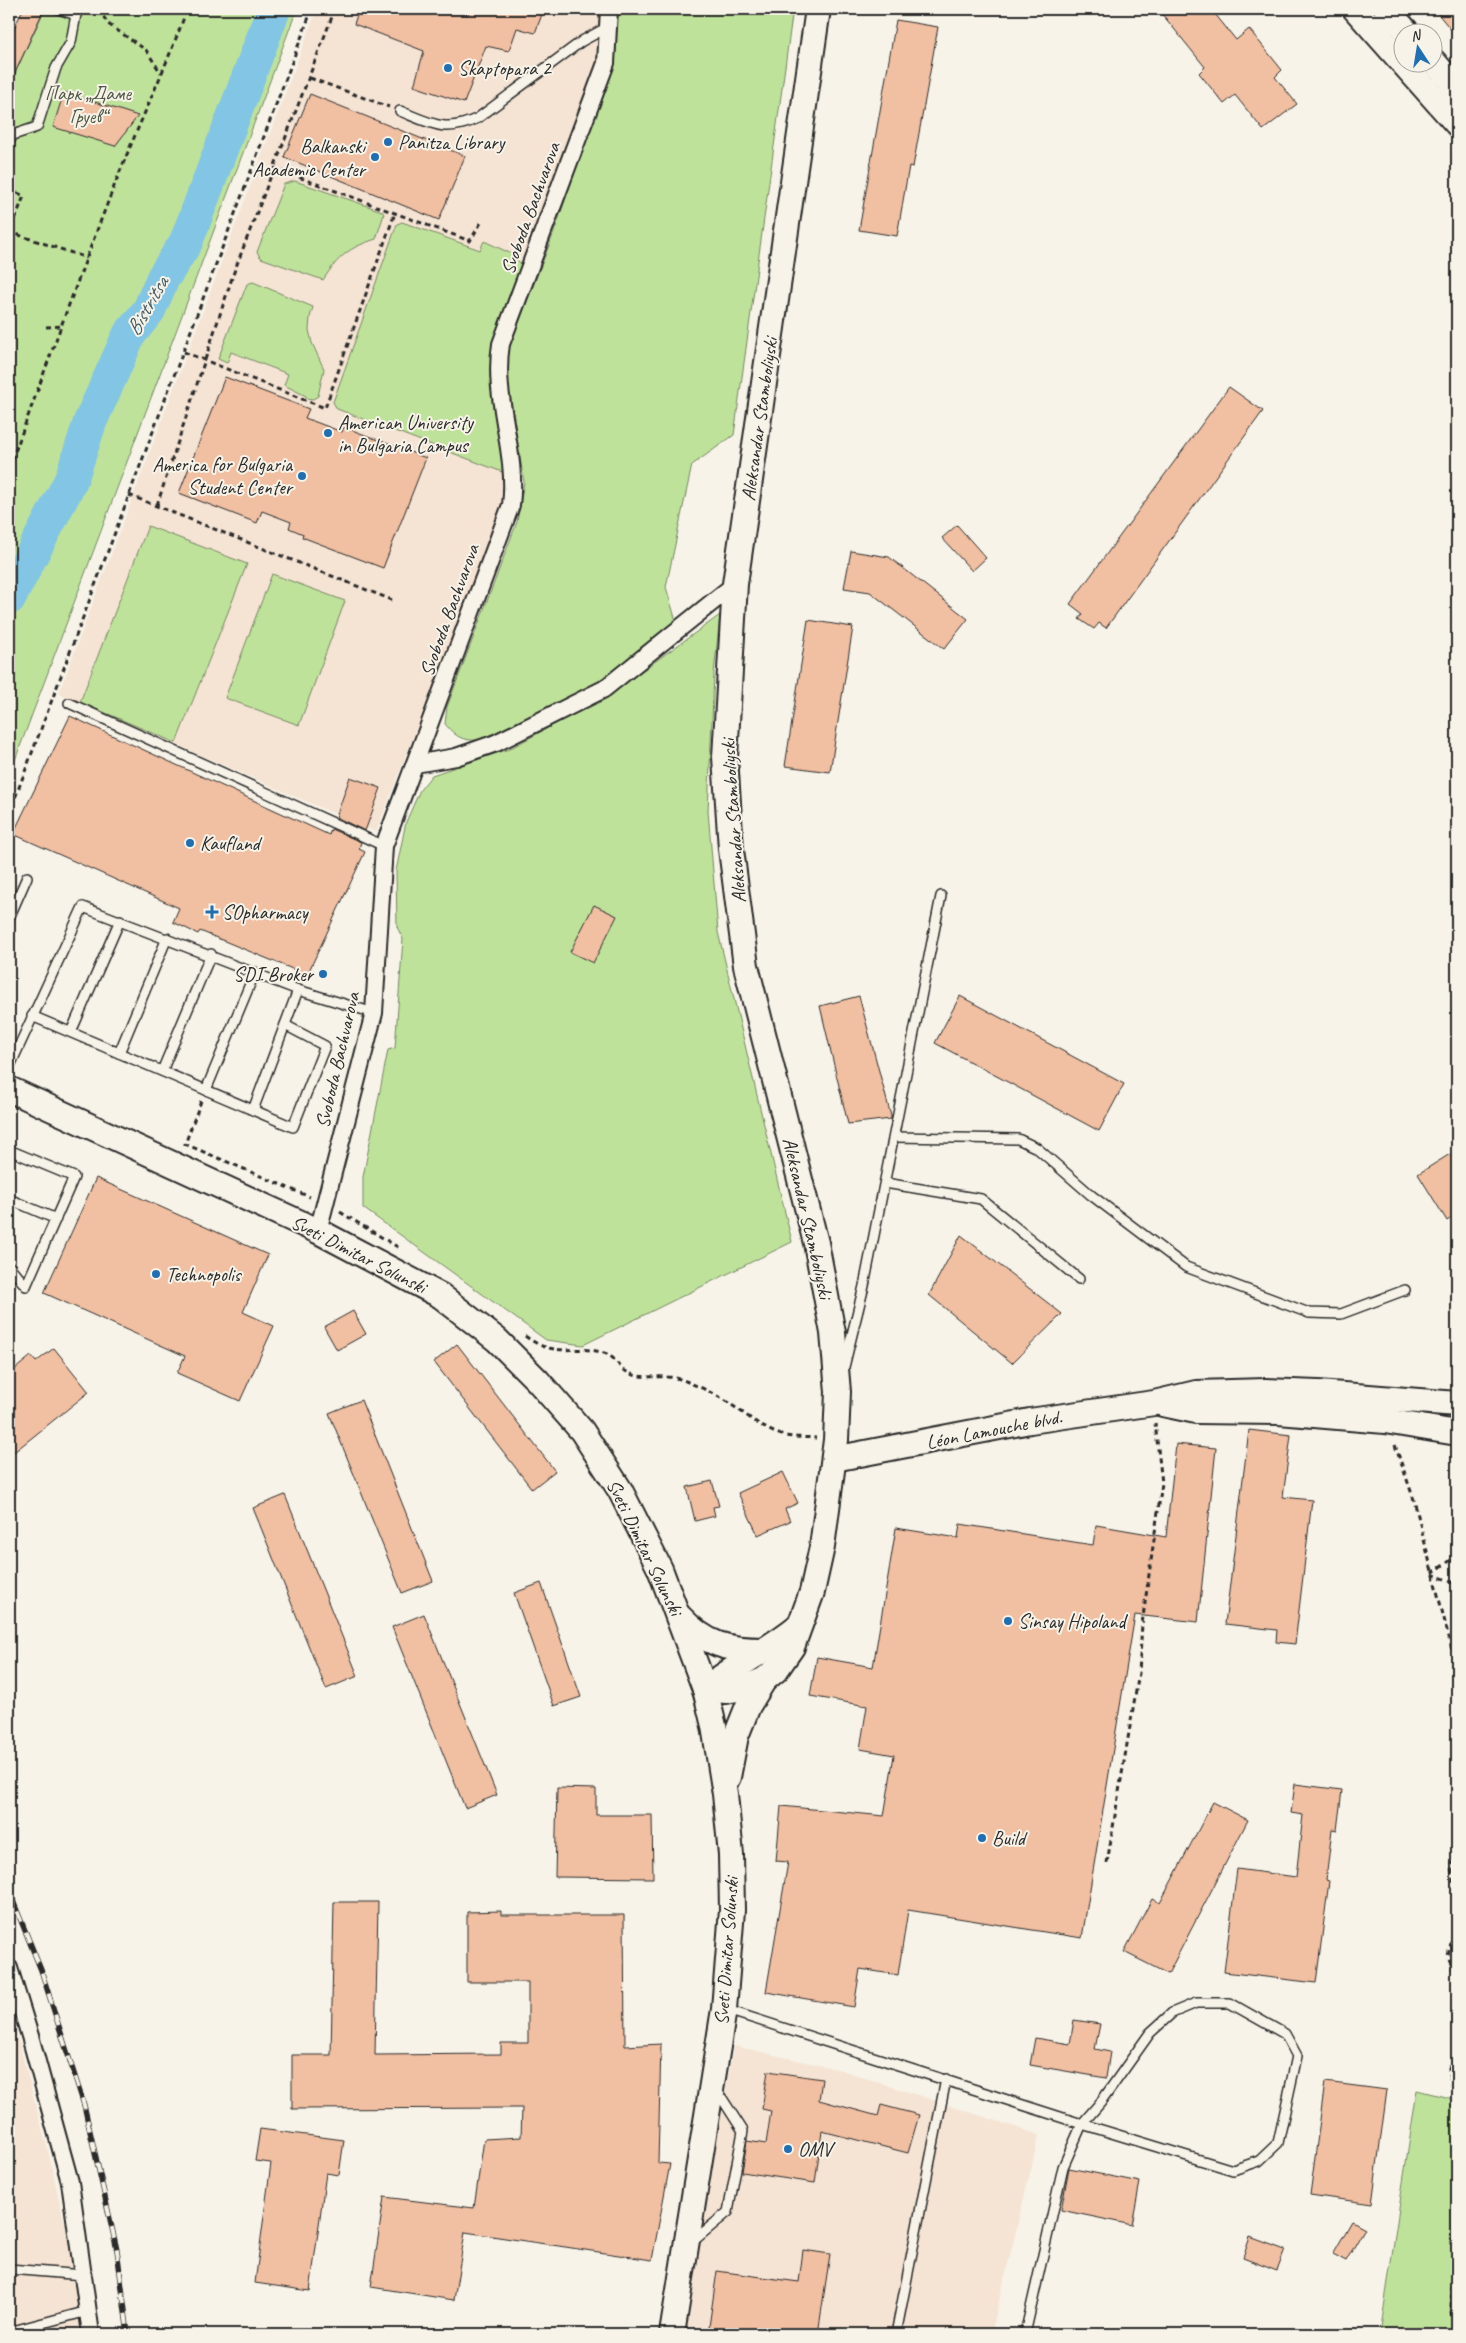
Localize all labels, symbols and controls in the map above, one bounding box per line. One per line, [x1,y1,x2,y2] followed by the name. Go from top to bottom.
[1394,22,1444,72] north arrow
[1409,26,1424,45] text: N
[458,56,553,81] place label: Skaptopara 2
[442,62,454,74] marker: Skaptopara 2
[45,81,132,129] park label: Парк „Даме Груев“
[398,130,506,155] place label: Panitza Library
[253,134,367,182] place label: Balkanski Academic Center
[382,136,394,148] marker: Panitza Library
[495,138,566,278] street label: Svoboda Bachvarova
[369,151,381,163] marker: Balkanski Academic Center
[120,270,175,340] water label: Bistritsa
[736,334,784,502] street label: Aleksandar Stamboliyski
[338,410,475,458] place label: American University in Bulgaria Campus
[322,427,334,439] marker: American University in Bulgaria Campus
[152,452,294,500] place label: America for Bulgaria Student Center
[296,470,308,482] marker: America for Bulgaria Student Center
[414,540,485,680] street label: Svoboda Bachvarova
[715,736,752,904] street label: Aleksandar Stamboliyski
[200,831,263,856] place label: Kaufland
[184,837,196,849] marker: Kaufland
[222,900,310,925] place label: SOpharmacy
[206,906,218,918] marker: SOpharmacy
[233,962,315,987] place label: SDI Broker
[317,968,329,980] marker: SDI Broker
[310,989,366,1130] street label: Svoboda Bachvarova
[777,1135,839,1303] street label: Aleksandar Stamboliyski
[287,1210,433,1300] street label: Sveti Dimitar Solunski
[166,1262,243,1287] place label: Technopolis
[150,1268,162,1280] marker: Technopolis
[924,1404,1064,1455] street label: Léon Lamouche blvd.
[601,1475,689,1621] street label: Sveti Dimitar Solunski
[1018,1609,1128,1634] place label: Sinsay Hipoland
[1002,1615,1014,1627] marker: Sinsay Hipoland
[992,1826,1028,1851] place label: Build
[976,1832,988,1844] marker: Build
[709,1874,744,2026] street label: Sveti Dimitar Solunski
[798,2137,836,2162] place label: OMV
[782,2143,794,2155] marker: OMV

